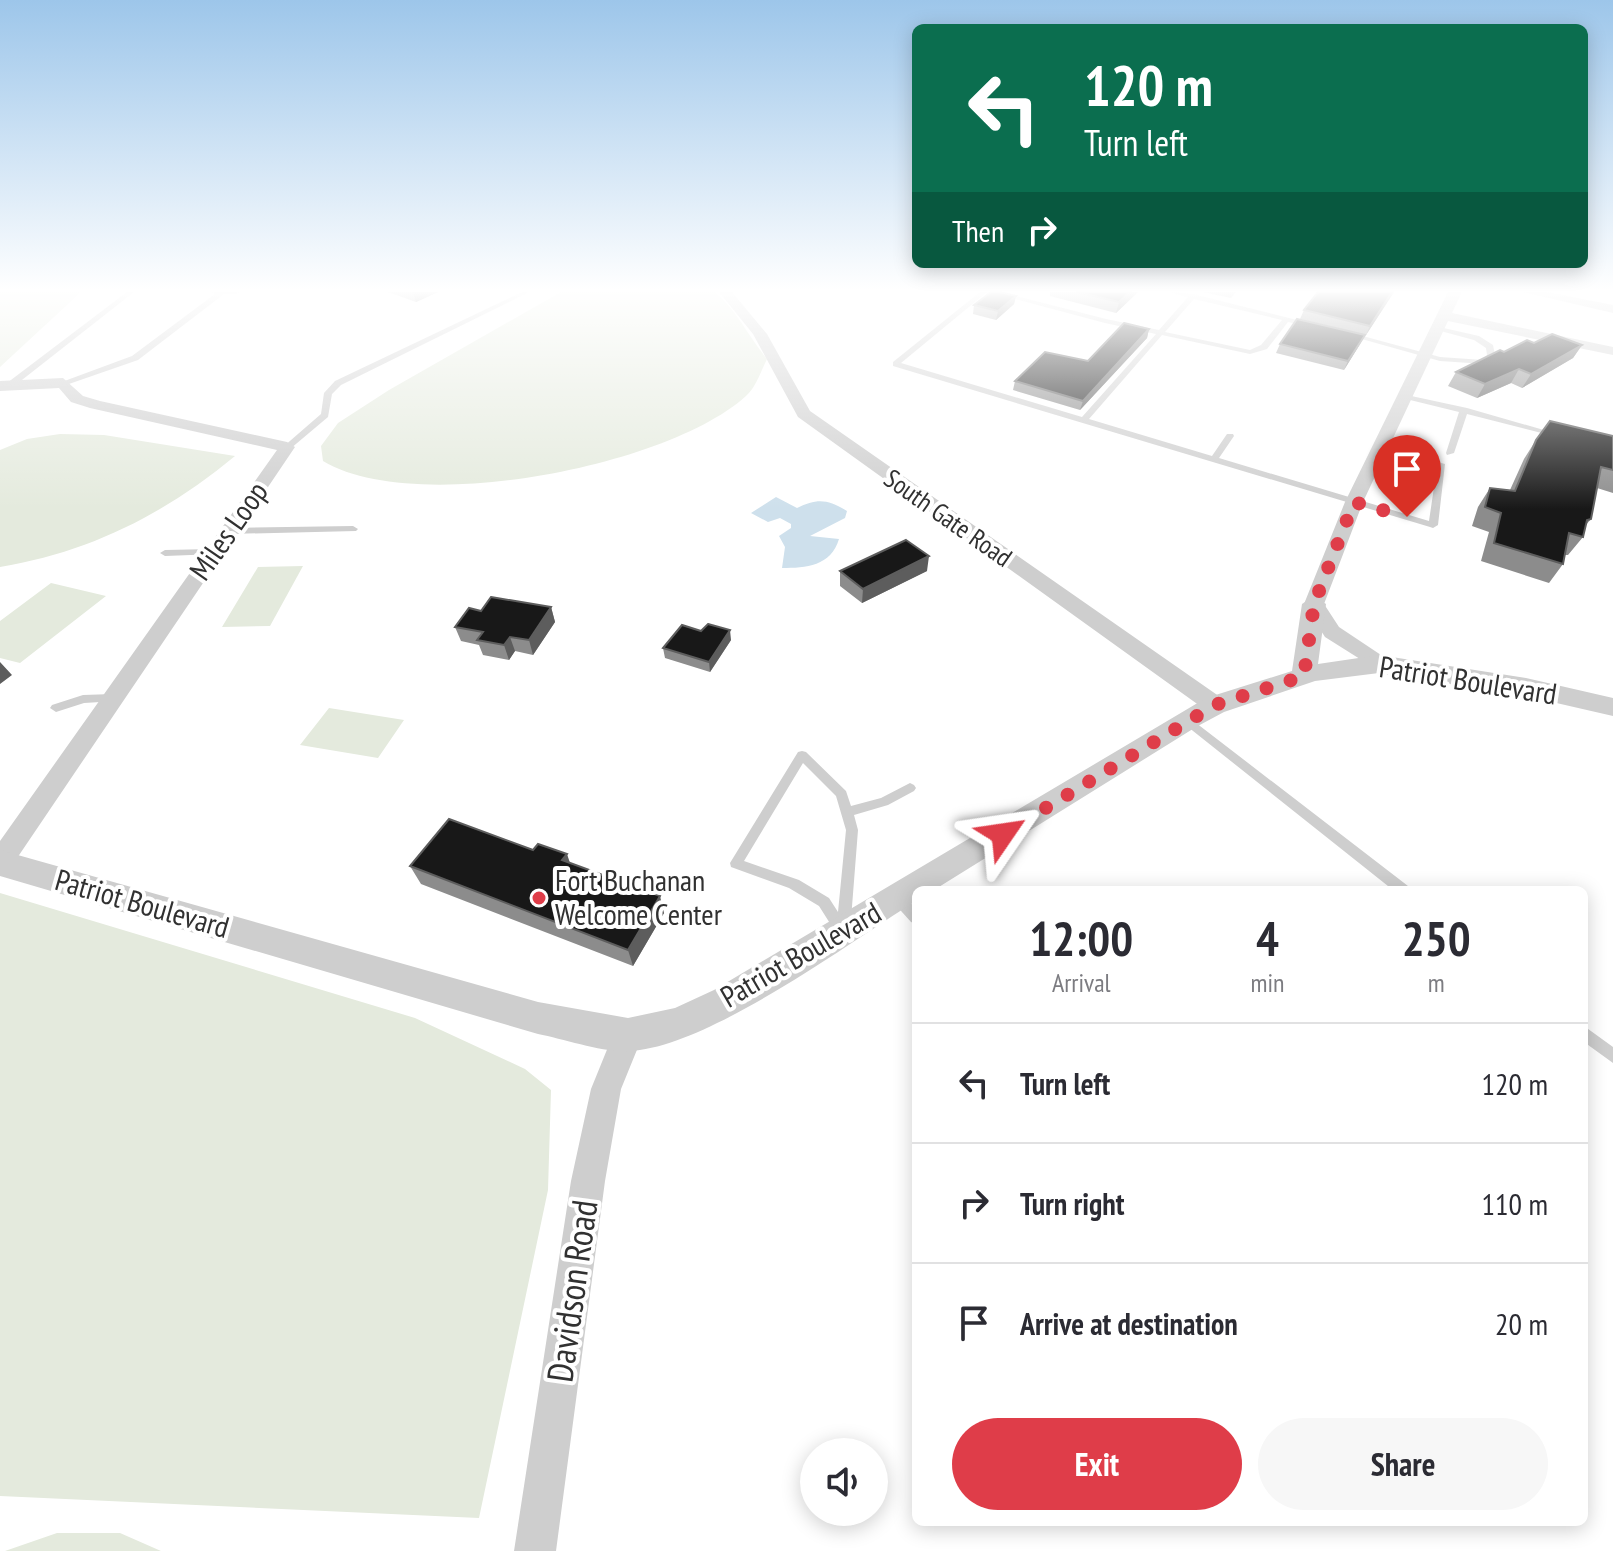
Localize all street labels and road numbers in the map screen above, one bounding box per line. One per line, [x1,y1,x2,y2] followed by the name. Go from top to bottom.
[878,461,1019,574] street label: South Gate Road
[180,473,276,587] street label: Miles Loop
[1377,646,1560,713] street label: Patriot Boulevard
[51,859,234,946] street label: Patriot Boulevard
[713,892,888,1015] street label: Patriot Boulevard
[535,1197,608,1385] street label: Davidson Road

